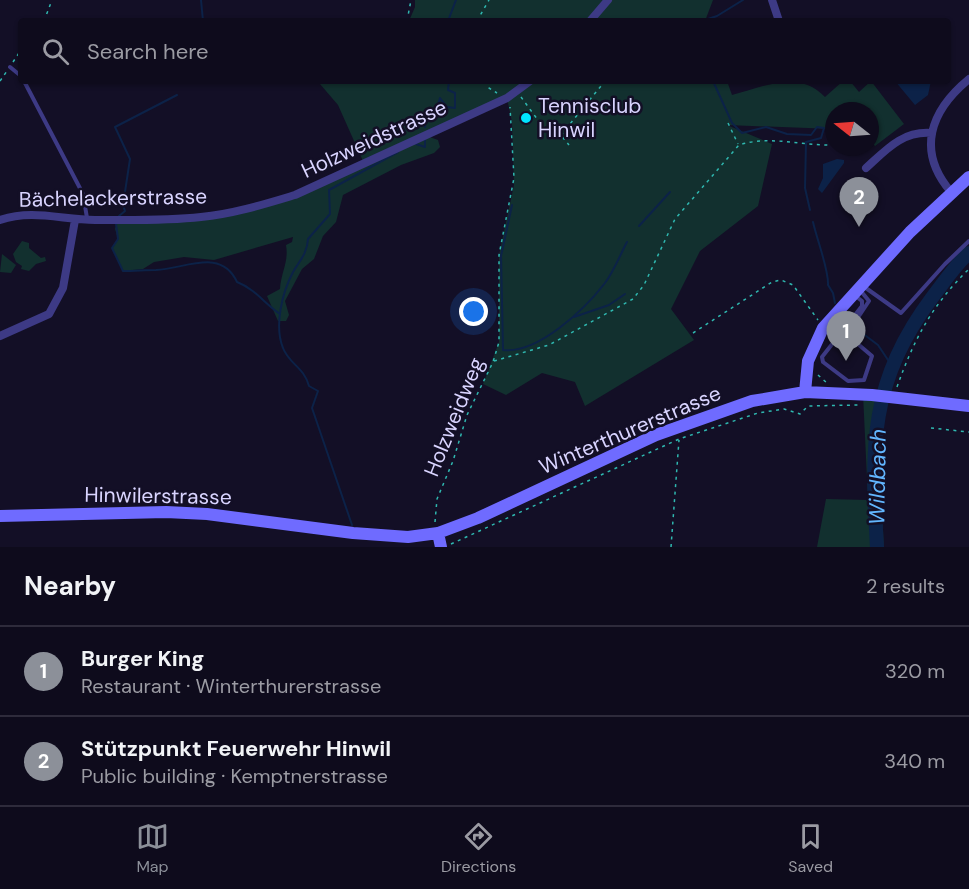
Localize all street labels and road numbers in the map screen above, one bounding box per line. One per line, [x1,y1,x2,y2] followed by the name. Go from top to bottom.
[297,93,451,185] street label: Holzweidstrasse
[19,182,207,214] street label: Bächelackerstrasse
[417,353,491,481] street label: Holzweidweg
[535,379,725,481] street label: Winterthurerstrasse
[84,481,232,511] street label: Hinwilerstrasse

